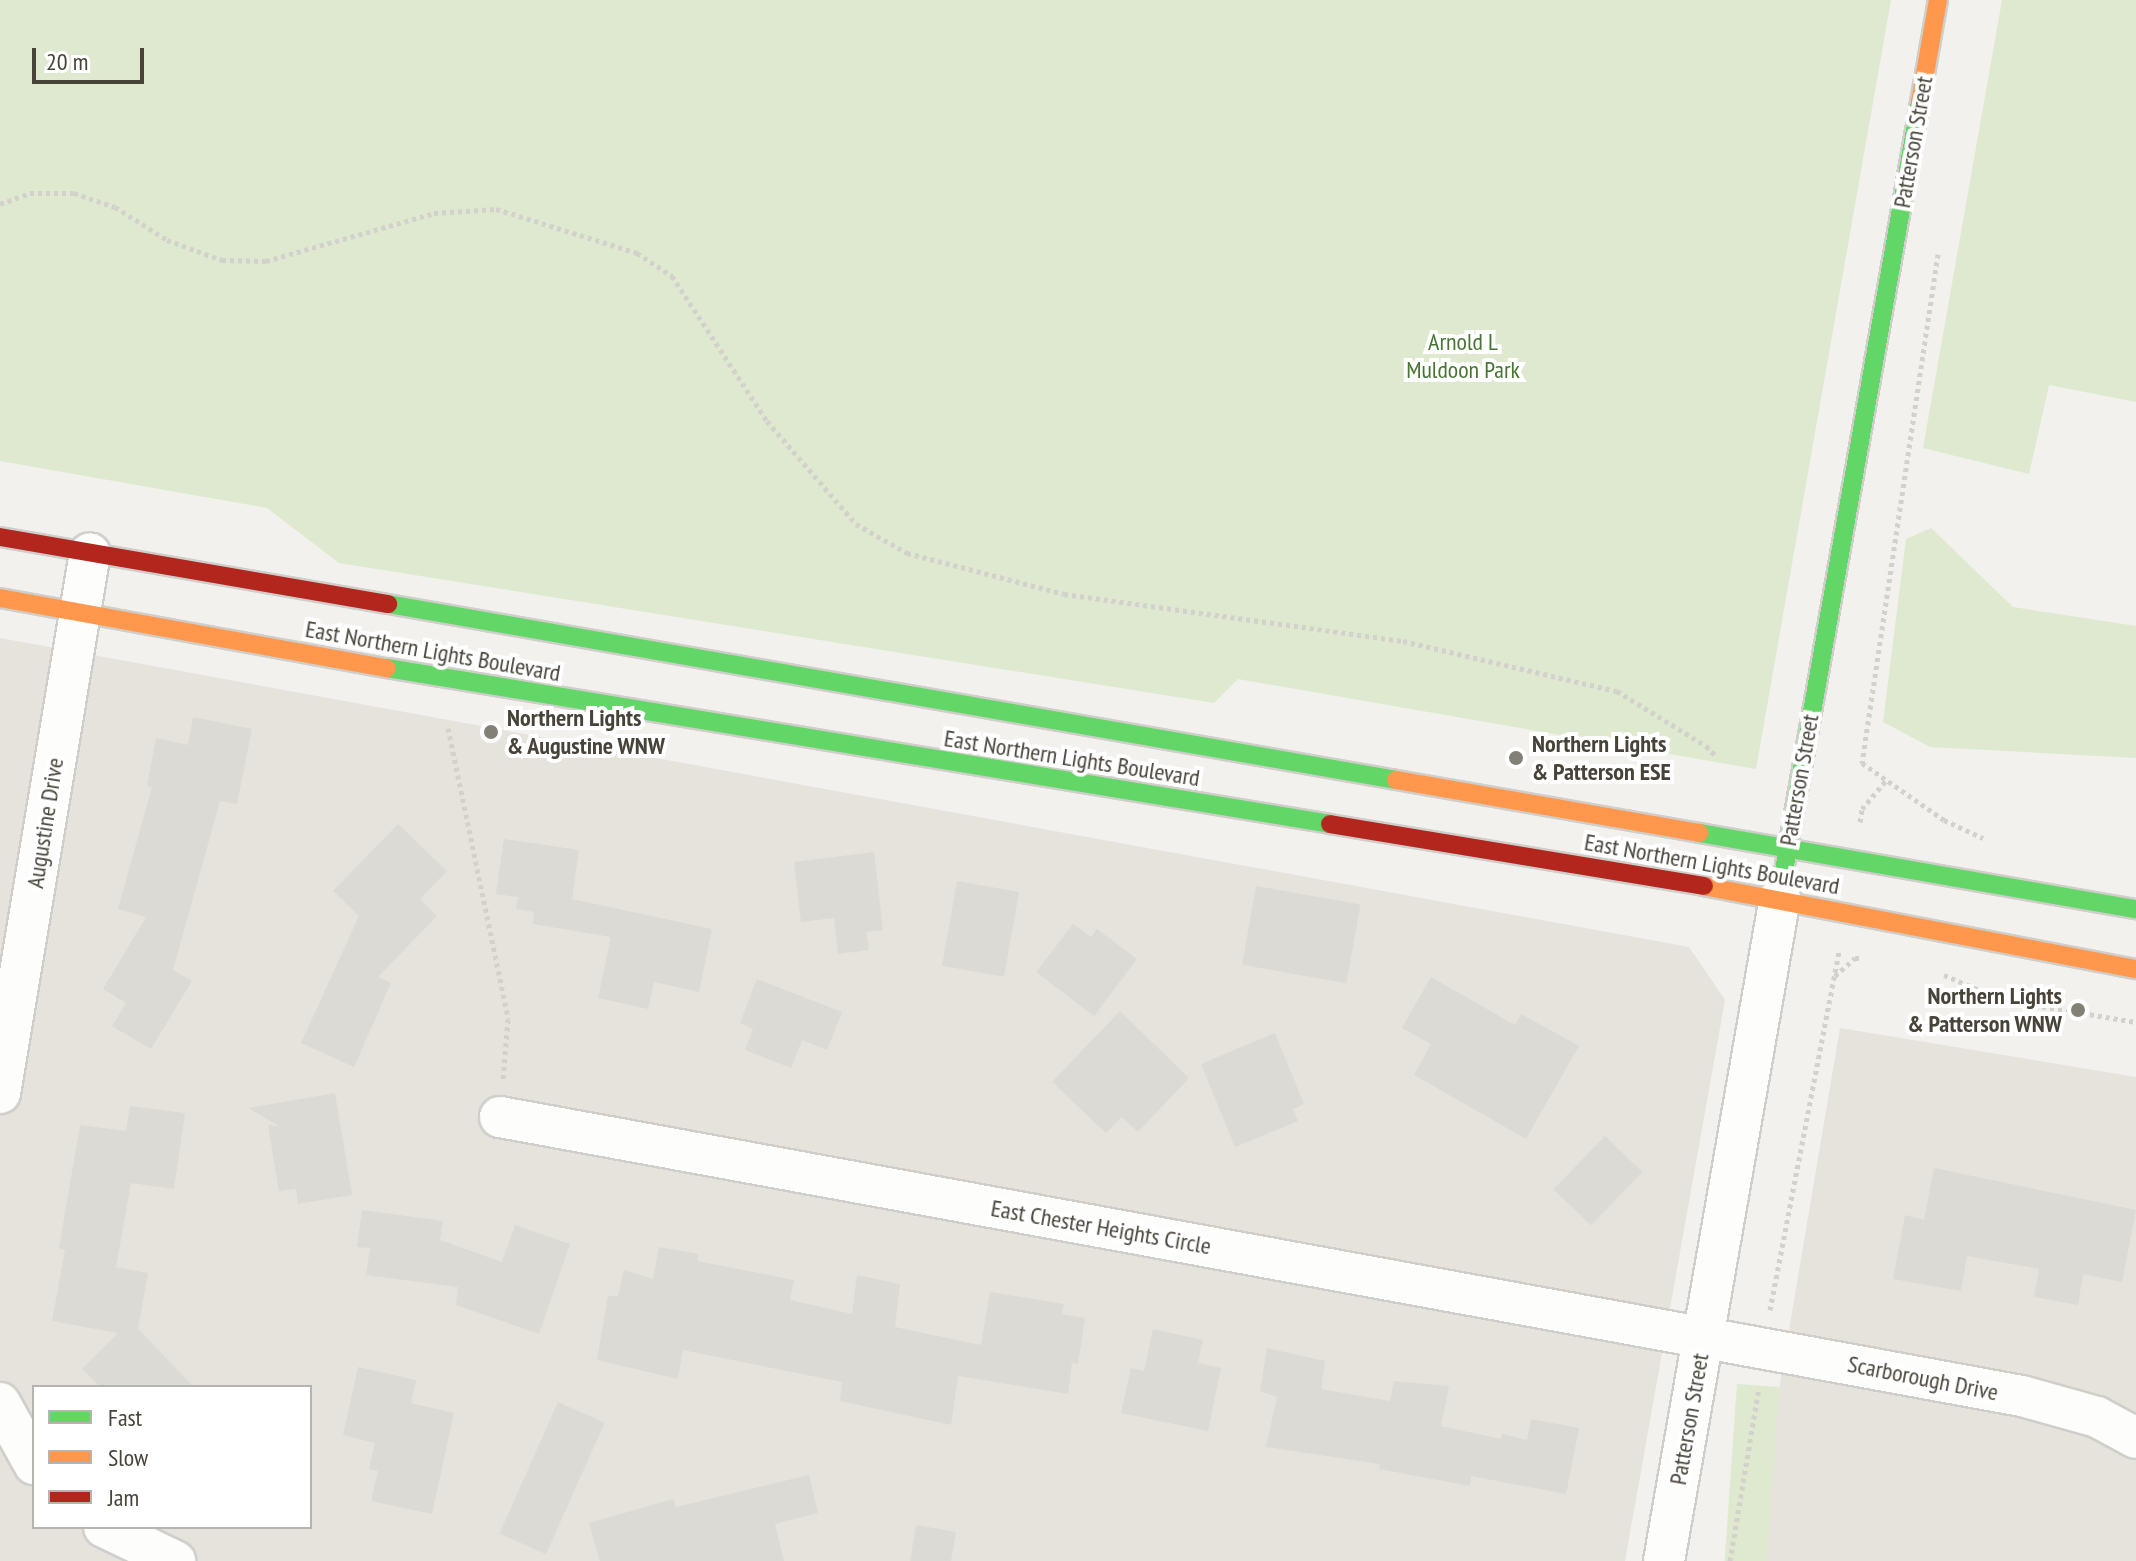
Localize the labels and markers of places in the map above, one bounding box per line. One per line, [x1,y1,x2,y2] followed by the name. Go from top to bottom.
[507,704,666,760] place label: Northern Lights & Augustine WNW
[482,723,500,741] marker: Northern Lights & Augustine WNW
[1532,730,1671,786] place label: Northern Lights & Patterson ESE
[1507,749,1525,767] marker: Northern Lights & Patterson ESE
[1907,982,2062,1038] place label: Northern Lights & Patterson WNW
[2069,1001,2087,1019] marker: Northern Lights & Patterson WNW

